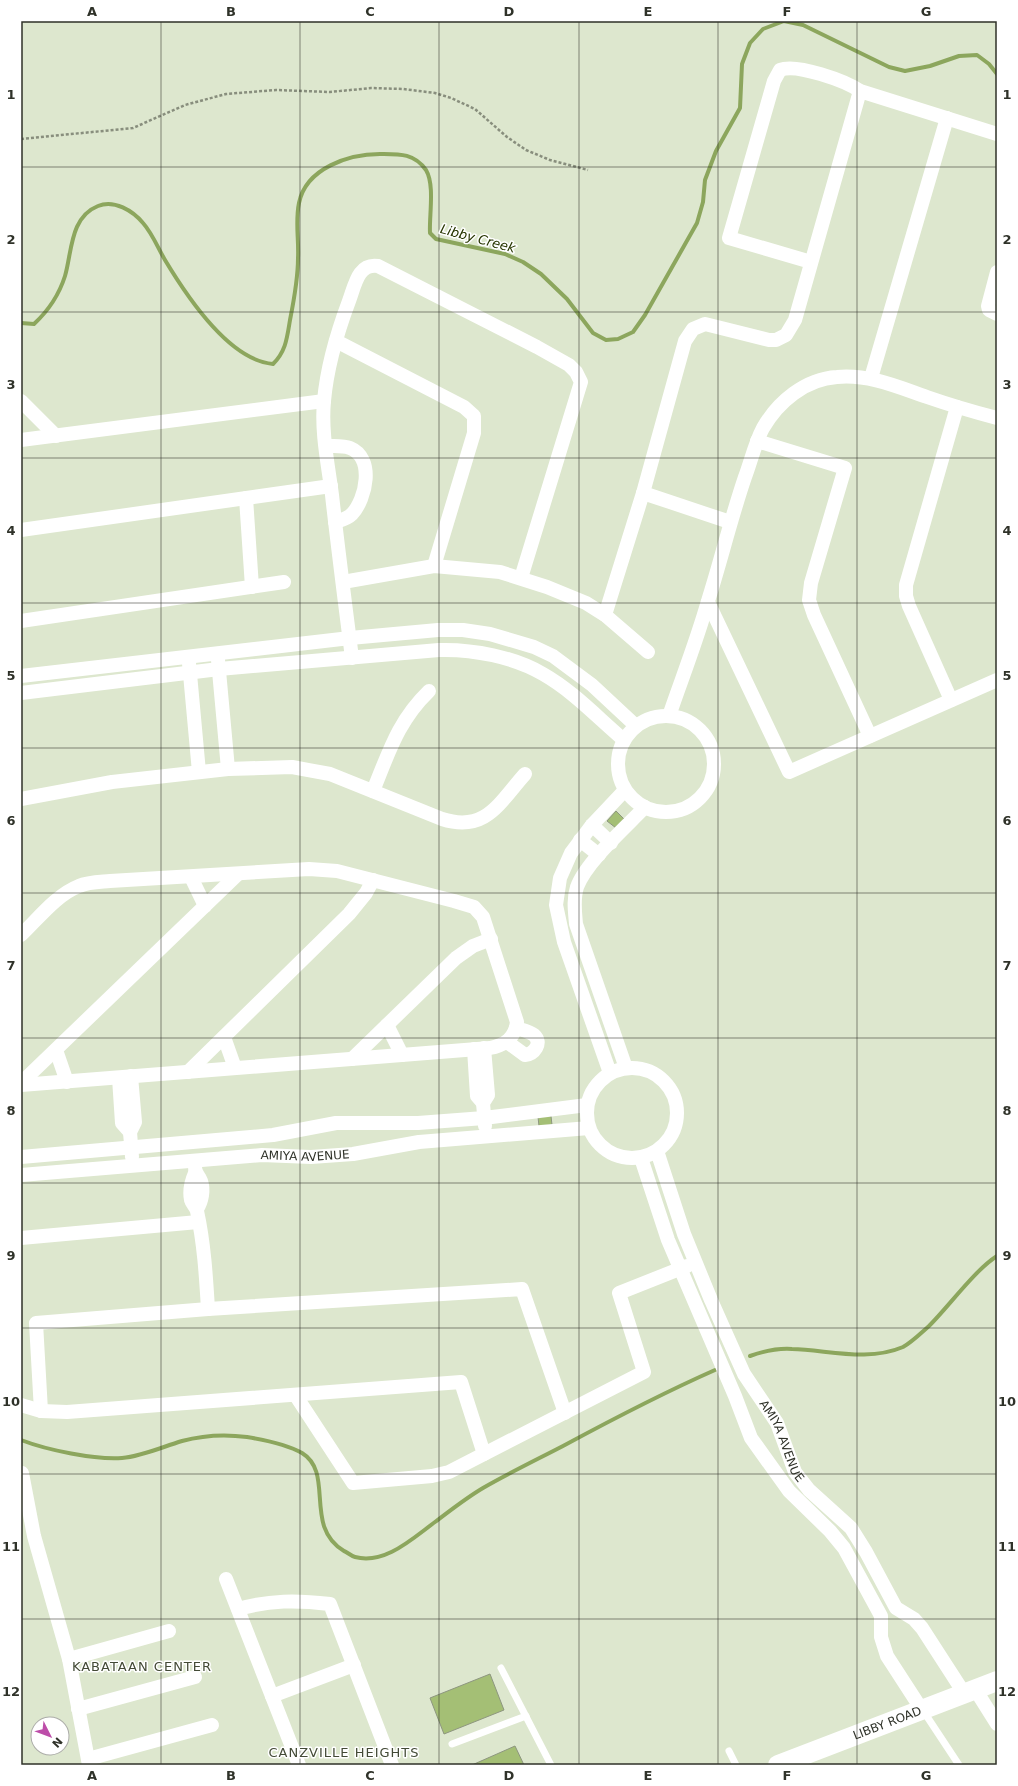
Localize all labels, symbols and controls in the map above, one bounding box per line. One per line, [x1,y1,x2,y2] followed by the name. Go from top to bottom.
[87,4,97,19] text: A
[226,4,236,19] text: B
[365,4,375,19] text: C
[504,4,515,19] text: D
[644,4,652,19] text: E
[783,4,791,19] text: F
[921,4,931,19] text: G
[6,87,16,102] text: 1
[1002,87,1012,102] text: 1
[439,221,518,256] water label: Libby Creek
[6,232,16,247] text: 2
[1002,232,1012,247] text: 2
[6,377,16,392] text: 3
[1002,377,1012,392] text: 3
[6,523,16,538] text: 4
[1002,523,1012,538] text: 4
[6,668,16,683] text: 5
[1002,668,1012,683] text: 5
[6,813,16,828] text: 6
[1002,813,1012,828] text: 6
[6,958,16,973] text: 7
[1002,958,1012,973] text: 7
[6,1103,16,1118] text: 8
[1002,1103,1012,1118] text: 8
[260,1147,350,1164] street label: AMIYA AVENUE
[6,1248,16,1263] text: 9
[1002,1248,1012,1263] text: 9
[2,1394,20,1409] text: 10
[998,1394,1016,1409] text: 10
[757,1397,807,1485] street label: AMIYA AVENUE
[2,1539,20,1554] text: 11
[998,1539,1016,1554] text: 11
[72,1659,212,1674] district label: KABATAAN CENTER
[2,1684,20,1699] text: 12
[998,1684,1016,1699] text: 12
[851,1704,923,1743] street label: LIBBY ROAD
[30,1716,70,1756] north arrow
[49,1735,65,1750] text: N
[268,1745,420,1760] district label: CANZVILLE HEIGHTS
[87,1768,97,1783] text: A
[226,1768,236,1783] text: B
[365,1768,375,1783] text: C
[504,1768,515,1783] text: D
[644,1768,652,1783] text: E
[783,1768,791,1783] text: F
[921,1768,931,1783] text: G

